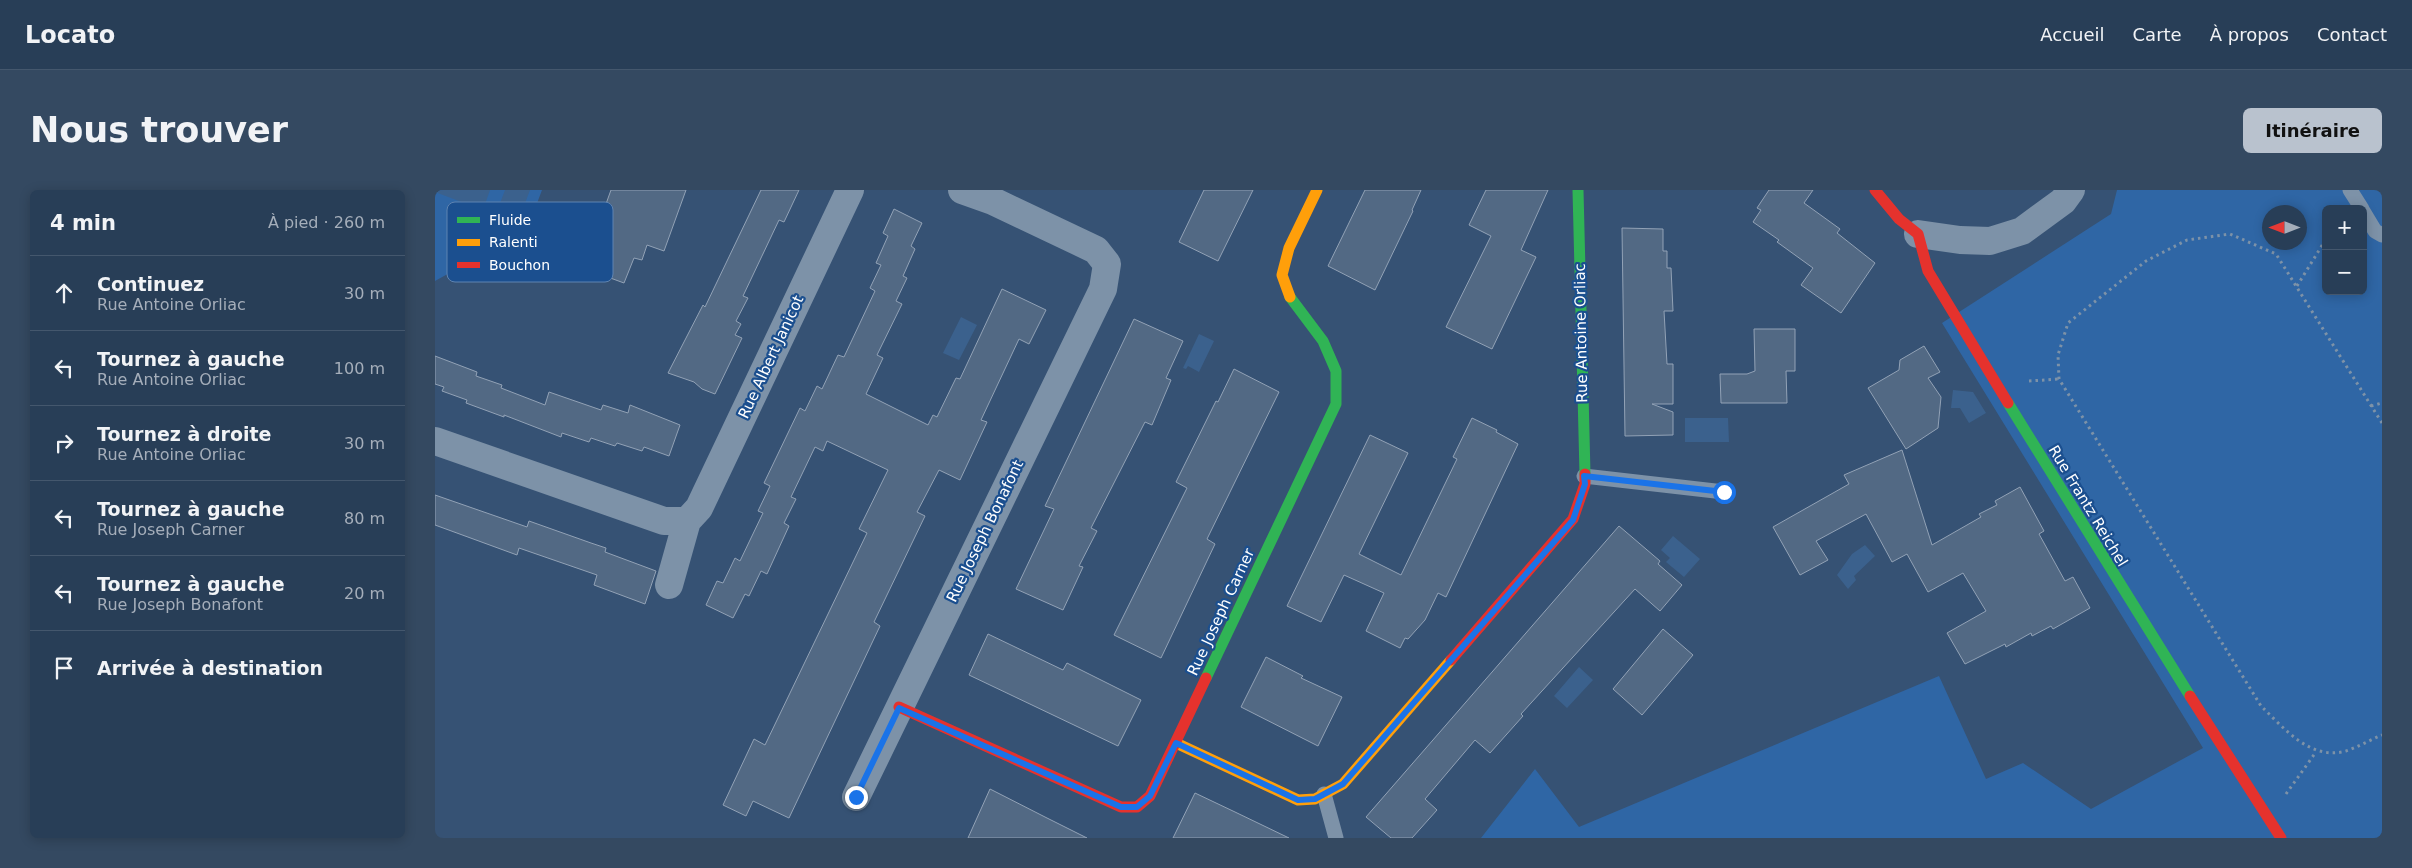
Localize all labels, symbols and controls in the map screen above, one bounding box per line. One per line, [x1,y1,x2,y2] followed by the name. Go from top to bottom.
[25,21,115,49] text: Locato
[2040,24,2105,45] text: Accueil
[2133,24,2182,45] text: Carte
[2210,24,2289,45] text: À propos
[2317,24,2387,45] text: Contact
[2243,108,2382,153] button: Itinéraire
[30,110,288,150] text: Nous trouver
[447,202,613,282] legend
[2262,205,2307,250] north arrow
[2322,205,2367,295] map controls
[2322,205,2367,250] button: +
[50,211,116,235] text: 4 min
[489,212,531,228] text: Fluide
[268,213,385,232] text: À pied · 260 m
[489,234,538,250] text: Ralenti
[2322,250,2367,295] button: −
[489,257,550,273] text: Bouchon
[1571,263,1591,403] street label: Rue Antoine Orliac
[97,273,204,295] text: Continuez
[50,279,78,307] icon: ahead
[344,284,385,303] text: 30 m
[735,292,807,421] street label: Rue Albert Janicot
[97,295,246,314] text: Rue Antoine Orliac
[97,348,285,370] text: Tournez à gauche
[50,354,78,382] icon: left
[334,359,385,378] text: 100 m
[97,370,246,389] text: Rue Antoine Orliac
[97,423,271,445] text: Tournez à droite
[50,429,78,457] icon: right
[344,434,385,453] text: 30 m
[2045,442,2131,570] street label: Rue Frantz Reichel
[97,445,246,464] text: Rue Antoine Orliac
[943,457,1027,605] street label: Rue Joseph Bonafont
[1713,481,1736,504] route start
[97,498,285,520] text: Tournez à gauche
[50,504,78,532] icon: left
[344,509,385,528] text: 80 m
[97,520,244,539] text: Rue Joseph Carner
[1184,545,1259,678] street label: Rue Joseph Carner
[97,573,285,595] text: Tournez à gauche
[50,579,78,607] icon: left
[344,584,385,603] text: 20 m
[97,595,263,614] text: Rue Joseph Bonafont
[50,654,78,682] icon: arrive
[97,657,323,679] text: Arrivée à destination
[845,786,868,809] route end

